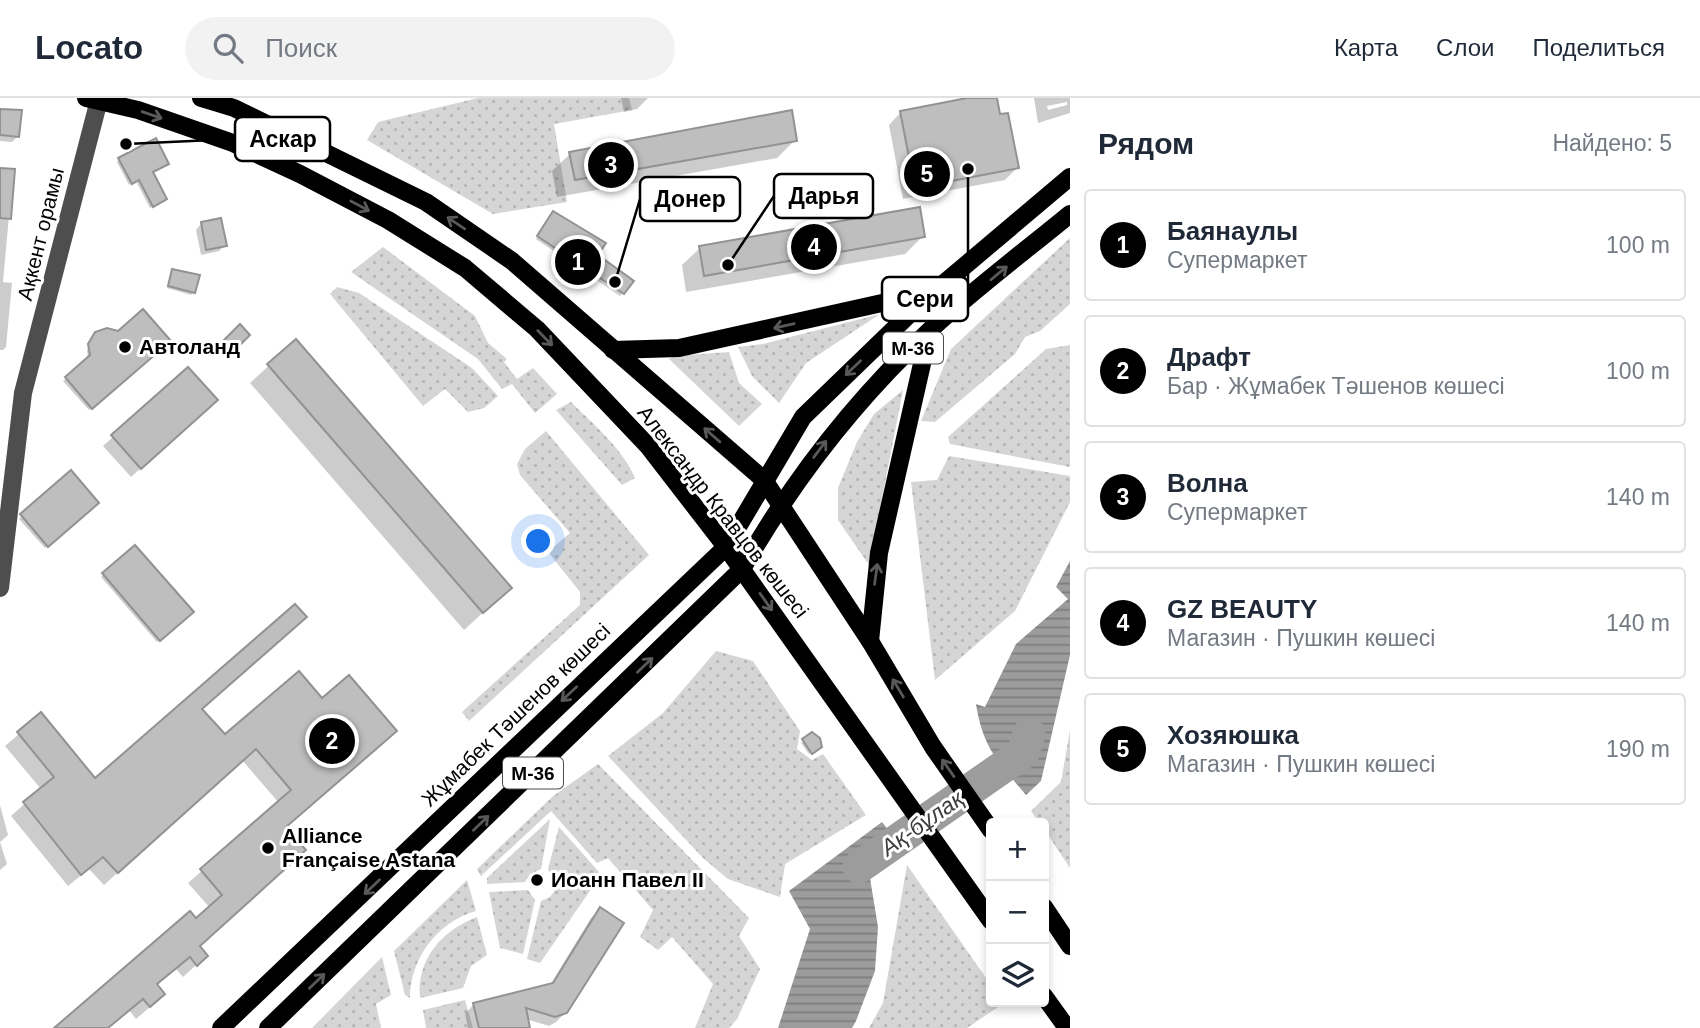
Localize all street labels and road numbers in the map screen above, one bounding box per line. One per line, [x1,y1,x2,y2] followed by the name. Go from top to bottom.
[13,165,68,303] street label: Ақкент орамы
[883,332,943,364] road number: M-36
[633,401,813,622] street label: Александр Кравцов көшесі
[417,619,614,811] street label: Жұмабек Тәшенов көшесі
[503,758,563,788] road number: M-36

